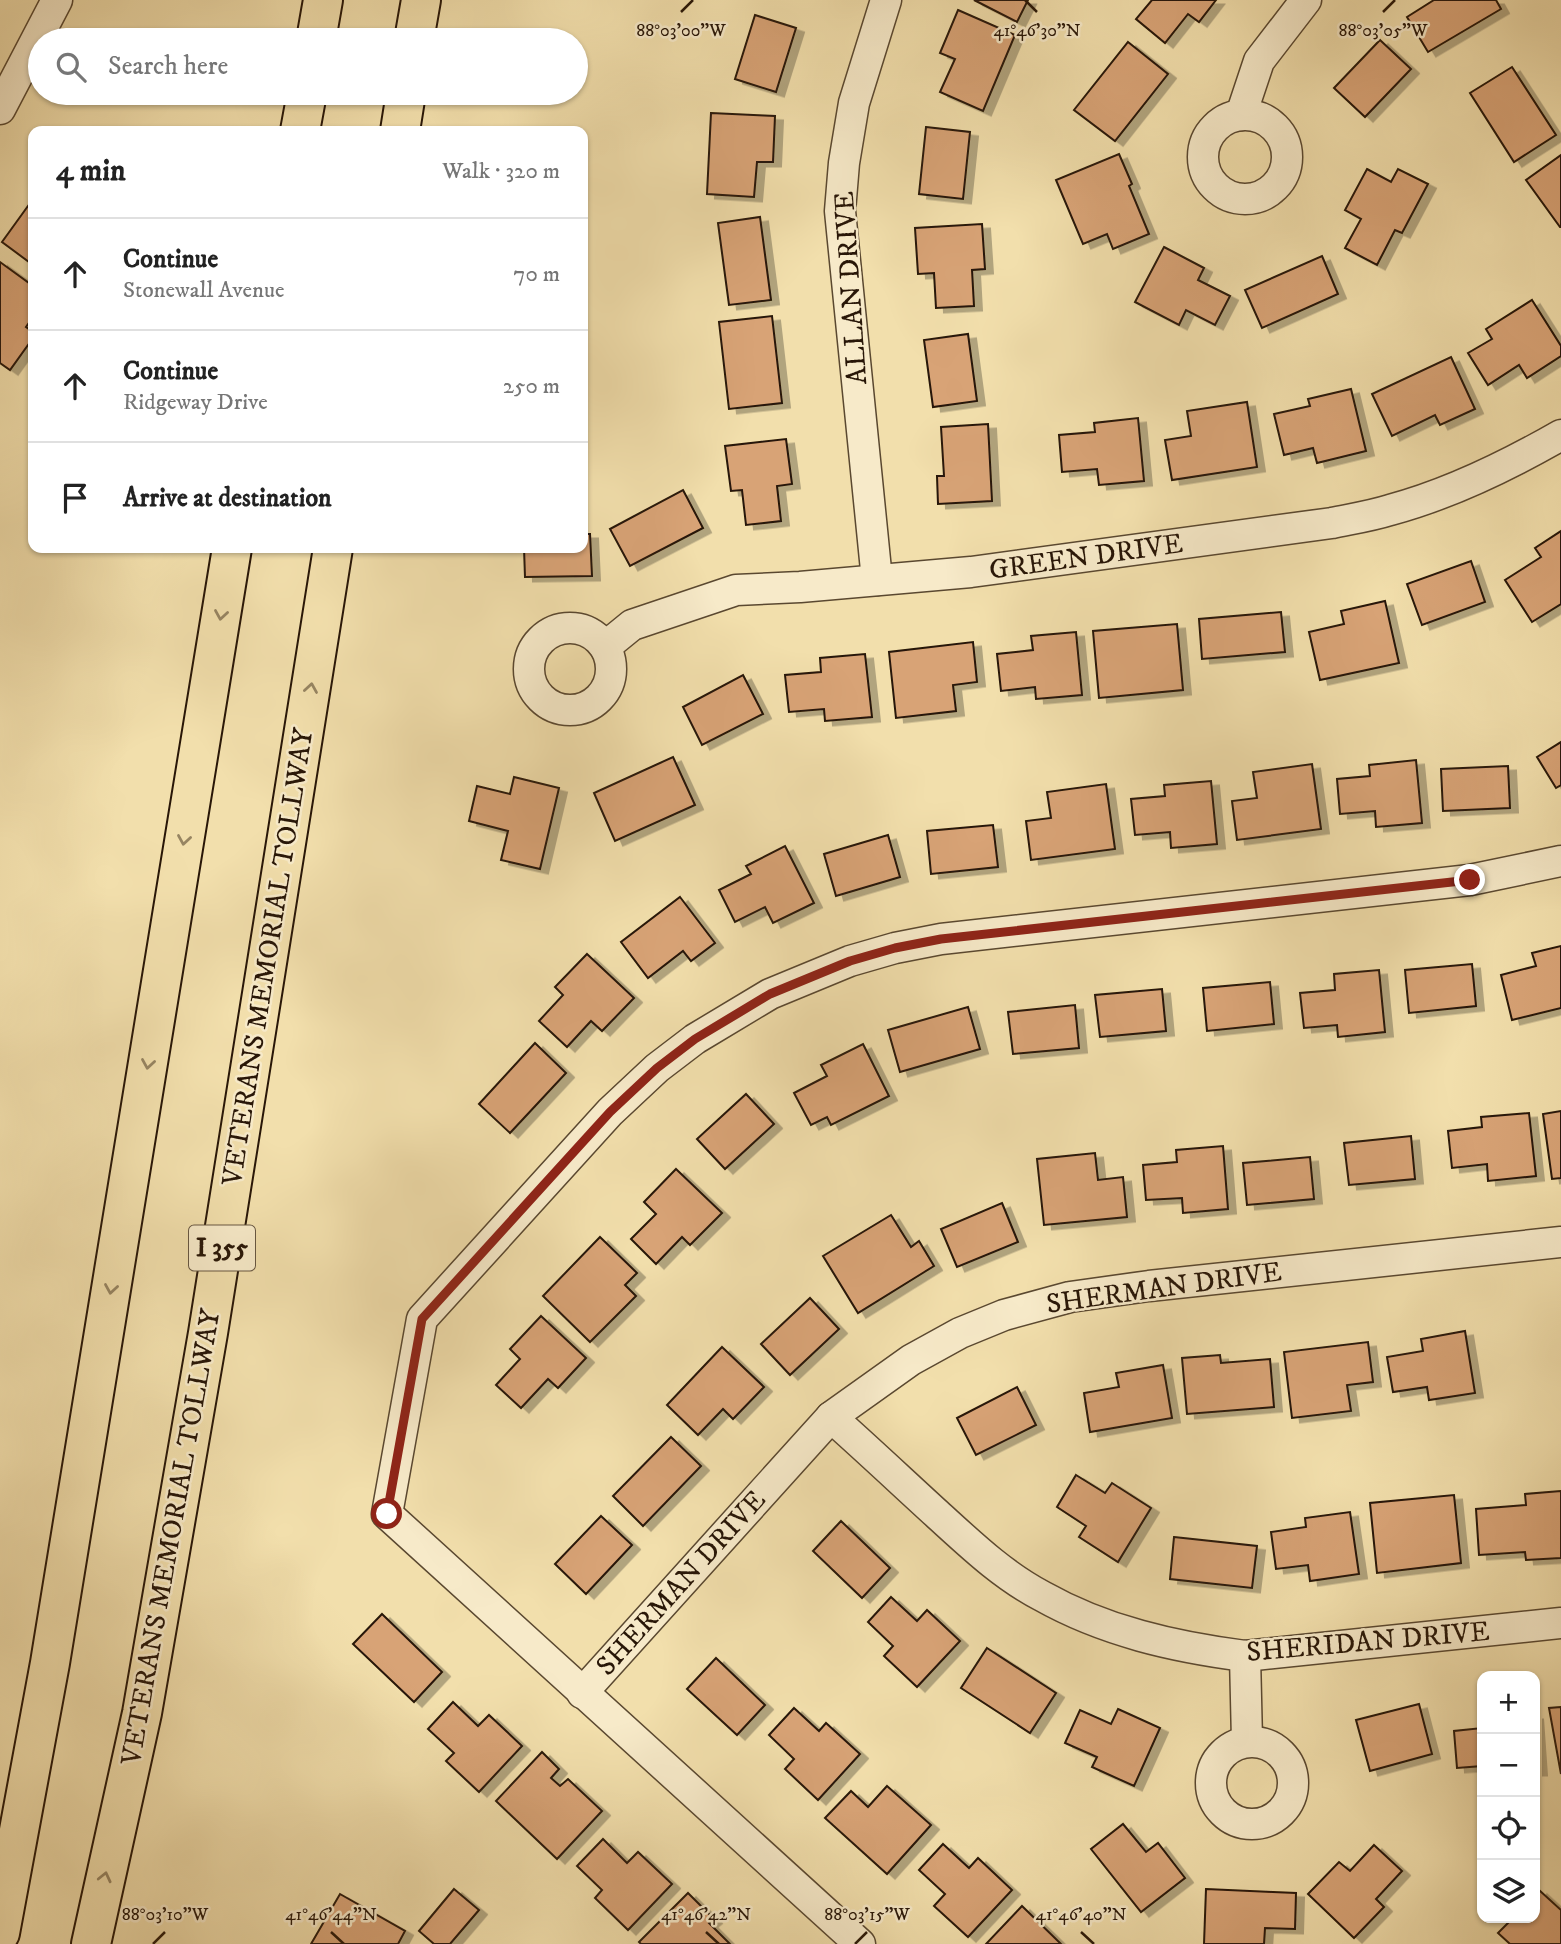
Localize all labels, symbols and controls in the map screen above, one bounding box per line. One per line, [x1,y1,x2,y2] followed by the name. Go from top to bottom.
[636,20,726,42] text: 88°03'00"W
[993,20,1081,42] text: 41°46'30"N
[1339,20,1428,42] text: 88°03'05"W
[28,28,588,105] search box
[52,48,90,86] icon: search
[108,50,228,83] text: Search here
[56,153,126,190] text: 4 min
[442,157,560,186] text: Walk · 320 m
[827,190,875,386] street label: ALLAN DRIVE
[123,243,218,276] text: Continue
[56,255,94,293] icon: ahead
[513,260,560,289] text: 70 m
[123,276,285,305] text: Stonewall Avenue
[123,355,218,388] text: Continue
[56,367,94,405] icon: ahead
[503,372,560,401] text: 250 m
[123,388,268,417] text: Ridgeway Drive
[56,479,94,517] icon: arrive
[123,482,332,515] text: Arrive at destination
[987,526,1185,588] street label: GREEN DRIVE
[214,609,229,621] one-way arrow
[303,682,318,694] one-way arrow
[214,726,322,1189] street label: VETERANS MEMORIAL TOLLWAY
[177,834,192,846] one-way arrow
[1454,864,1485,895] route end
[141,1058,156,1070] one-way arrow
[189,1226,255,1270] road number: I 355
[1044,1254,1284,1322] street label: SHERMAN DRIVE
[104,1283,119,1295] one-way arrow
[113,1306,228,1769] street label: VETERANS MEMORIAL TOLLWAY
[589,1483,773,1683] street label: SHERMAN DRIVE
[371,1498,402,1529] route start
[1245,1614,1491,1670] street label: SHERIDAN DRIVE
[1477,1671,1540,1923] map controls
[1477,1671,1540,1734] button: +
[1477,1734,1540,1797] button: −
[1477,1797,1540,1860] button: locate
[1477,1860,1540,1923] button: layers
[97,1871,112,1883] one-way arrow
[122,1904,209,1926] text: 88°03'10"W
[285,1904,377,1926] text: 41°46'44"N
[661,1904,751,1926] text: 41°46'42"N
[824,1904,910,1926] text: 88°03'15"W
[1036,1904,1127,1926] text: 41°46'40"N

